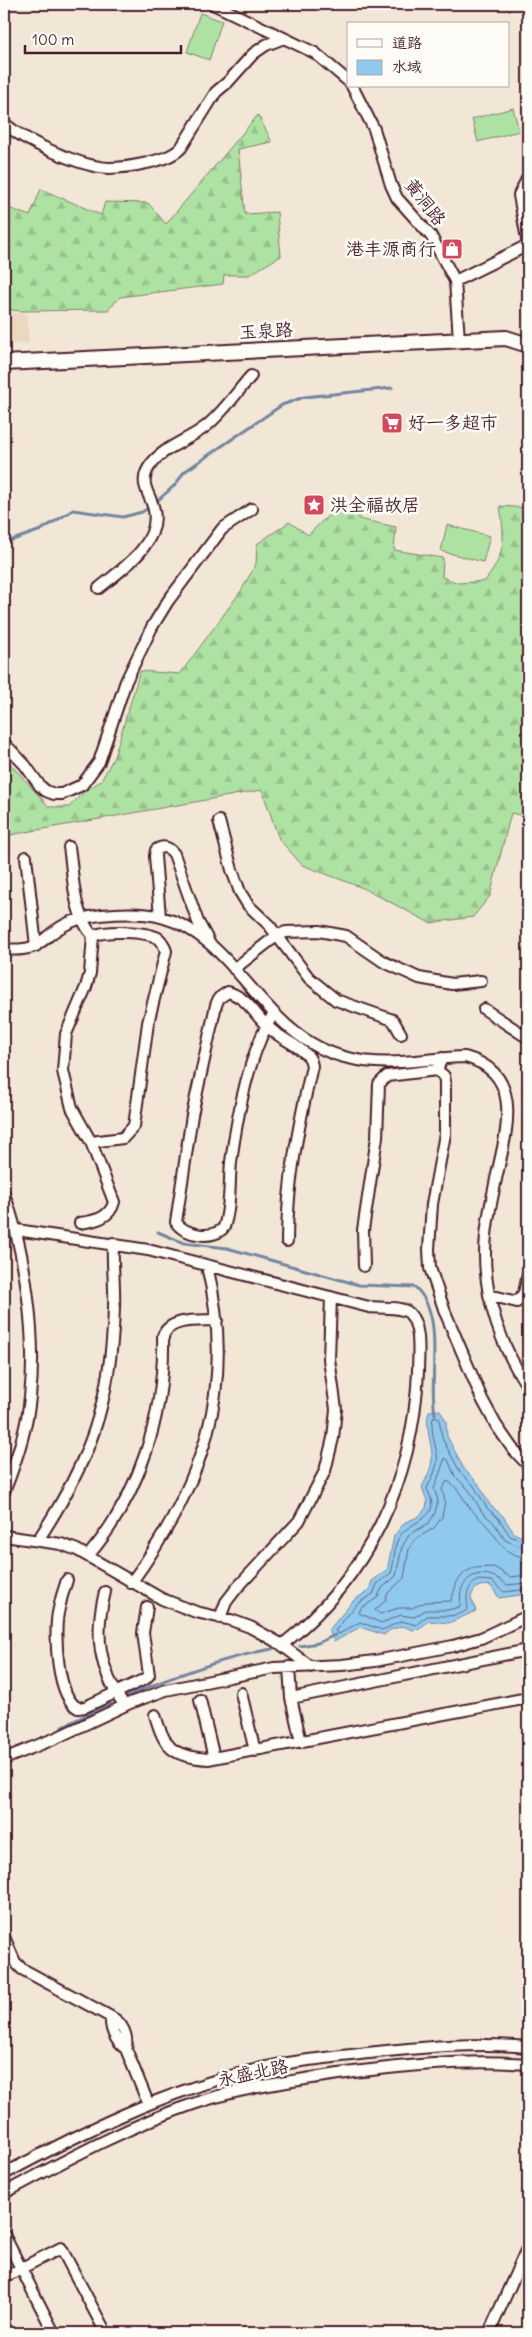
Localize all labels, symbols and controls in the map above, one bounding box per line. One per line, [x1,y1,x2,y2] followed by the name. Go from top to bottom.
[25,22,181,54] scale bar
[347,22,510,88] legend
[32,30,74,49] text: 100 m
[392,33,422,52] text: 道路
[392,57,422,76] text: 水域
[400,173,451,230] street label: 黄洞路
[346,237,436,260] place label: 港丰源商行
[440,237,464,261] shop icon: 港丰源商行
[238,318,294,343] street label: 玉泉路
[380,411,404,435] supermarket icon: 好一多超市
[408,411,498,434] place label: 好一多超市
[302,493,326,517] place icon: 洪全福故居
[330,493,420,516] place label: 洪全福故居
[215,2054,291,2091] street label: 永盛北路

